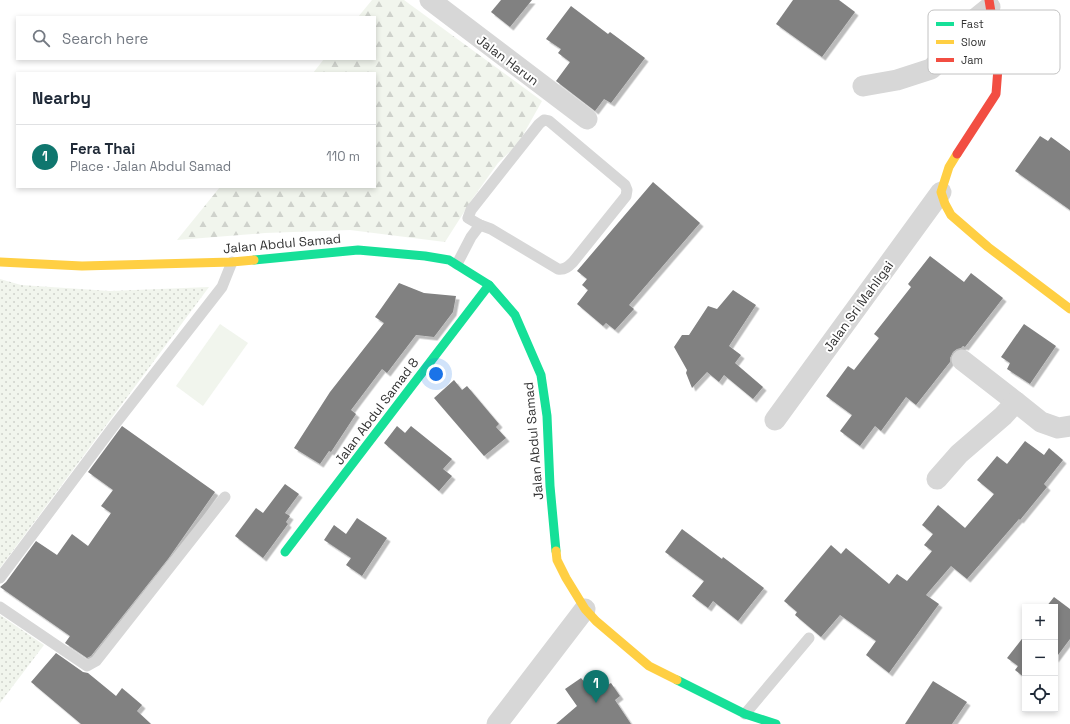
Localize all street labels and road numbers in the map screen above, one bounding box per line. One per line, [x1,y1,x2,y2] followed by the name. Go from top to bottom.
[473,31,542,89] street label: Jalan Harun
[222,230,342,257] street label: Jalan Abdul Samad
[820,257,897,355] street label: Jalan Sri Mahligai
[331,354,422,468] street label: Jalan Abdul Samad 8
[520,381,547,501] street label: Jalan Abdul Samad

